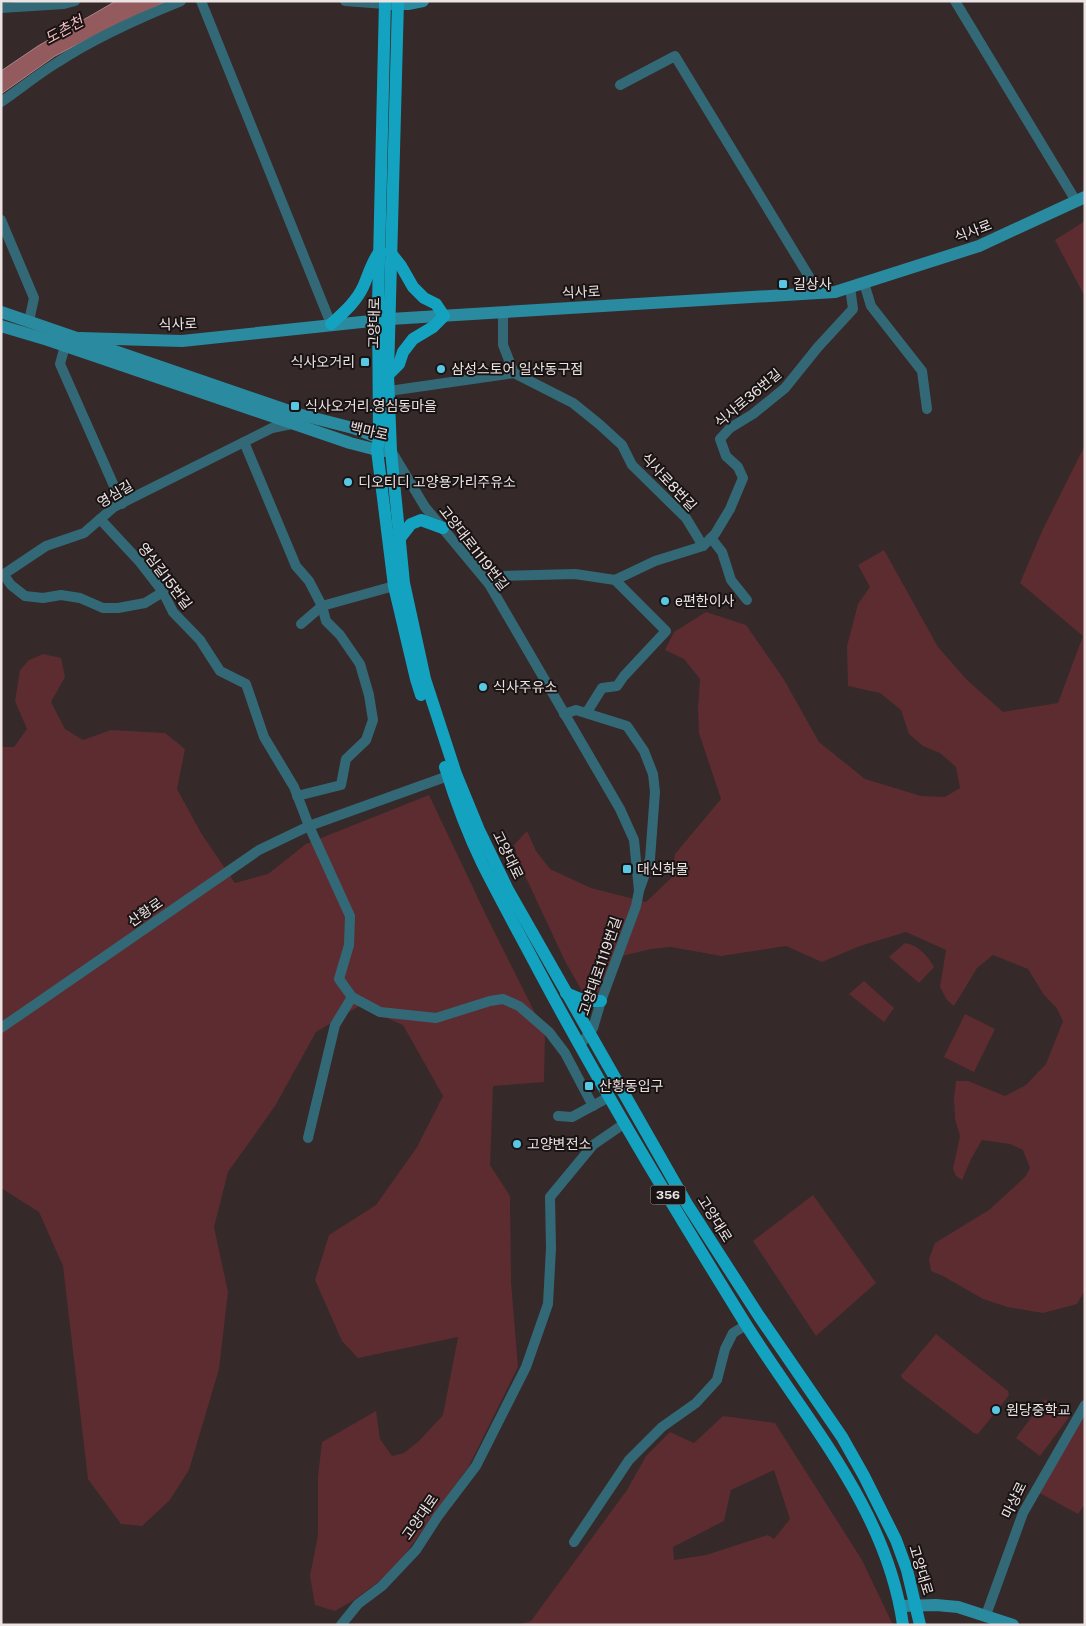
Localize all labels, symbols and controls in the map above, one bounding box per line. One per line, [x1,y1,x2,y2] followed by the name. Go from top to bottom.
[42,11,88,47] water label: 도촌천
[952,217,994,245] street label: 식사로
[793,276,832,292] place label: 길상사
[777,278,789,290] marker: 길상사
[561,283,601,301] street label: 식사로
[366,297,382,349] street label: 고양대로
[158,315,198,333] street label: 식사로
[291,354,355,370] place label: 식사오거리
[359,356,371,368] marker: 식사오거리
[451,361,583,377] place label: 삼성스토어 일산동구점
[435,363,447,375] marker: 삼성스토어 일산동구점
[712,366,784,430] street label: 식사로36번길
[305,398,437,414] place label: 식사오거리.영심동마을
[289,400,301,412] marker: 식사오거리.영심동마을
[348,419,390,443] street label: 백마로
[638,450,700,514] street label: 식사로8번길
[358,474,516,490] place label: 디오티디 고양용가리주유소
[342,476,354,488] marker: 디오티디 고양용가리주유소
[94,477,136,511] street label: 영심길
[436,502,512,594] street label: 고양대로1119번길
[135,540,195,612] street label: 영심길15번길
[675,593,735,609] place label: e편한이사
[659,595,671,607] marker: e편한이사
[493,679,558,695] place label: 식사주유소
[477,681,489,693] marker: 식사주유소
[490,828,527,882] street label: 고양대로
[637,861,689,877] place label: 대신화물
[621,863,633,875] marker: 대신화물
[125,894,166,930] street label: 산황로
[576,915,624,1017] street label: 고양대로1119번길
[599,1078,664,1094] place label: 산황동입구
[583,1080,595,1092] marker: 산황동입구
[527,1136,592,1152] place label: 고양변전소
[511,1138,523,1150] marker: 고양변전소
[650,1186,686,1204] road number: 356
[695,1193,735,1245] street label: 고양대로
[1006,1402,1071,1418] place label: 원당중학교
[990,1404,1002,1416] marker: 원당중학교
[998,1479,1030,1521] street label: 마상로
[399,1491,441,1543] street label: 고양대로
[906,1543,936,1597] street label: 고양대로

